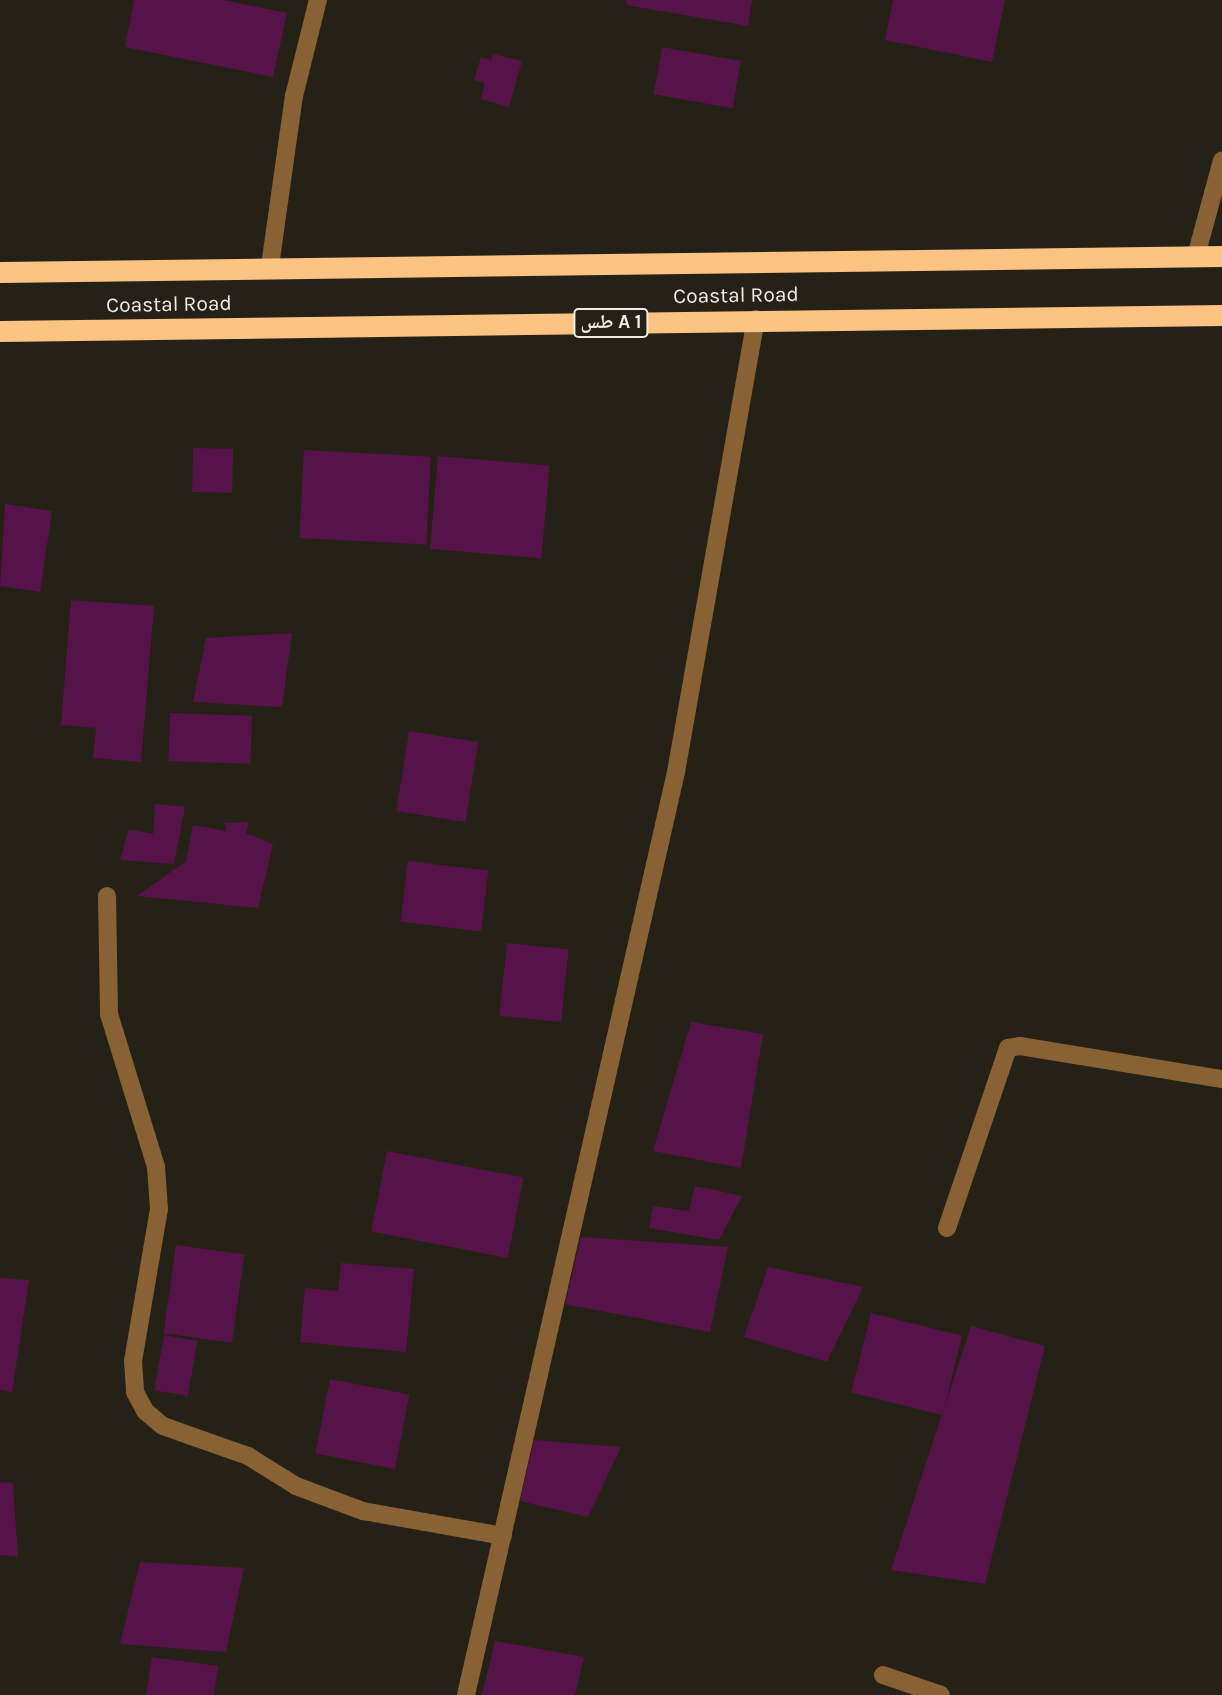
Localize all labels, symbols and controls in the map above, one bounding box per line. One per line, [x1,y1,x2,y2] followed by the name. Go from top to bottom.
[673,281,799,309] street label: Coastal Road
[106,290,232,318] street label: Coastal Road
[572,308,650,338] road number: طس A 1

